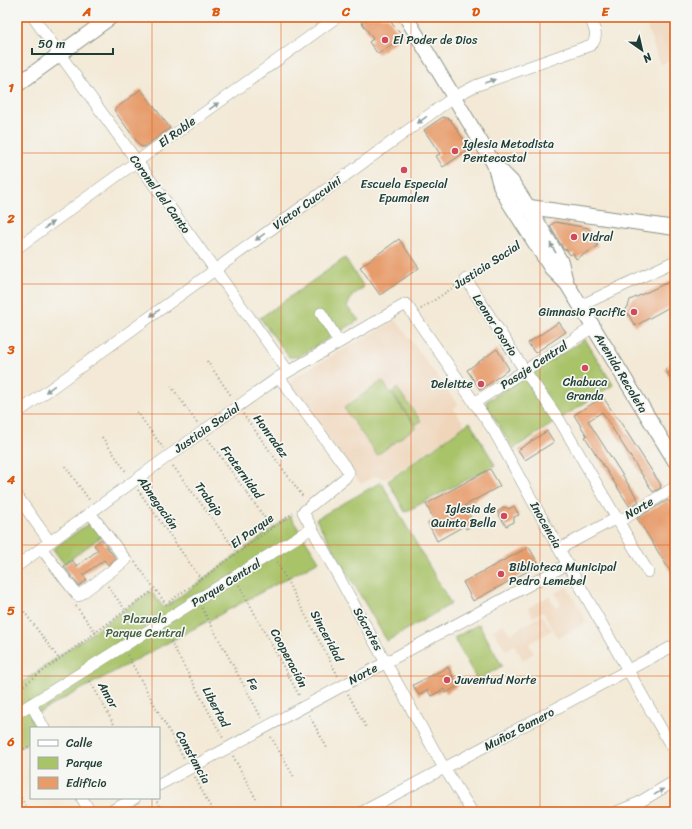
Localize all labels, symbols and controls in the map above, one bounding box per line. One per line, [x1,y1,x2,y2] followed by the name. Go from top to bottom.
[82,0,91,23] text: A
[212,0,221,23] text: B
[341,0,351,23] text: C
[472,0,480,23] text: D
[601,0,610,23] text: E
[393,29,478,51] place label: El Poder de Dios
[32,30,113,56] scale bar
[622,30,662,70] north arrow
[38,33,65,55] text: 50 m
[380,35,390,45] marker: El Poder de Dios
[639,47,657,68] text: N
[8,76,14,99] text: 1
[484,78,496,84] one-way arrow
[208,102,219,110] one-way arrow
[153,111,201,153] street label: El Roble
[417,116,428,124] one-way arrow
[462,133,554,169] place label: Iglesia Metodista Pentecostal
[450,146,460,156] marker: Iglesia Metodista Pentecostal
[124,150,196,238] street label: Coronel del Canto
[399,165,409,175] marker: Escuela Especial Epumalen
[268,170,347,236] street label: Víctor Cuccuini
[361,173,448,209] place label: Escuela Especial Epumalen
[6,207,15,230] text: 2
[43,221,54,229] one-way arrow
[582,226,614,248] place label: Vidral
[569,232,579,242] marker: Vidral
[255,233,266,241] one-way arrow
[448,235,526,296] street label: Justicia Social
[549,242,556,254] one-way arrow
[466,289,524,361] street label: Leonor Osorio
[539,301,626,323] place label: Gimnasio Pacific
[629,307,639,317] marker: Gimnasio Pacific
[150,309,160,317] one-way arrow
[588,328,654,417] street label: Avenida Recoleta
[496,334,573,395] street label: Pasaje Central
[6,338,15,361] text: 3
[580,363,590,373] marker: Chabuca Granda
[563,371,607,407] place label: Chabuca Granda
[431,373,473,395] place label: Deleitte
[476,379,486,389] marker: Deleitte
[44,385,55,393] one-way arrow
[168,397,245,460] street label: Justicia Social
[247,409,295,463] street label: Honradez
[215,440,270,504] street label: Fraternidad
[6,468,16,491] text: 4
[131,471,185,535] street label: Abnegación
[189,477,229,521] street label: Trabajo
[620,491,658,525] street label: Norte
[523,496,568,553] street label: Inocencia
[431,498,497,534] place label: Iglesia de Quinta Bella
[226,507,279,554] street label: El Parque
[499,511,509,521] marker: Iglesia de Quinta Bella
[187,552,266,613] street label: Parque Central
[509,556,617,592] place label: Biblioteca Municipal Pedro Lemebel
[496,569,506,579] marker: Biblioteca Municipal Pedro Lemebel
[7,599,15,622] text: 5
[347,603,389,655] street label: Sócrates
[304,606,350,667] street label: Sinceridad
[105,608,185,644] park label: Plazuela Parque Central
[264,624,314,692] street label: Cooperación
[344,657,382,691] street label: Norte
[454,669,536,691] place label: Juventud Norte
[240,673,266,695] street label: Fe
[442,675,452,685] marker: Juventud Norte
[91,676,125,714] street label: Amor
[196,683,237,733] street label: Libertad
[480,701,558,757] street label: Muñoz Gamero
[169,726,217,788] street label: Constancia
[30,727,160,799] legend
[6,730,15,753] text: 6
[66,732,93,754] text: Calle
[66,752,103,774] text: Parque
[66,772,106,794] text: Edificio
[653,788,665,795] one-way arrow

